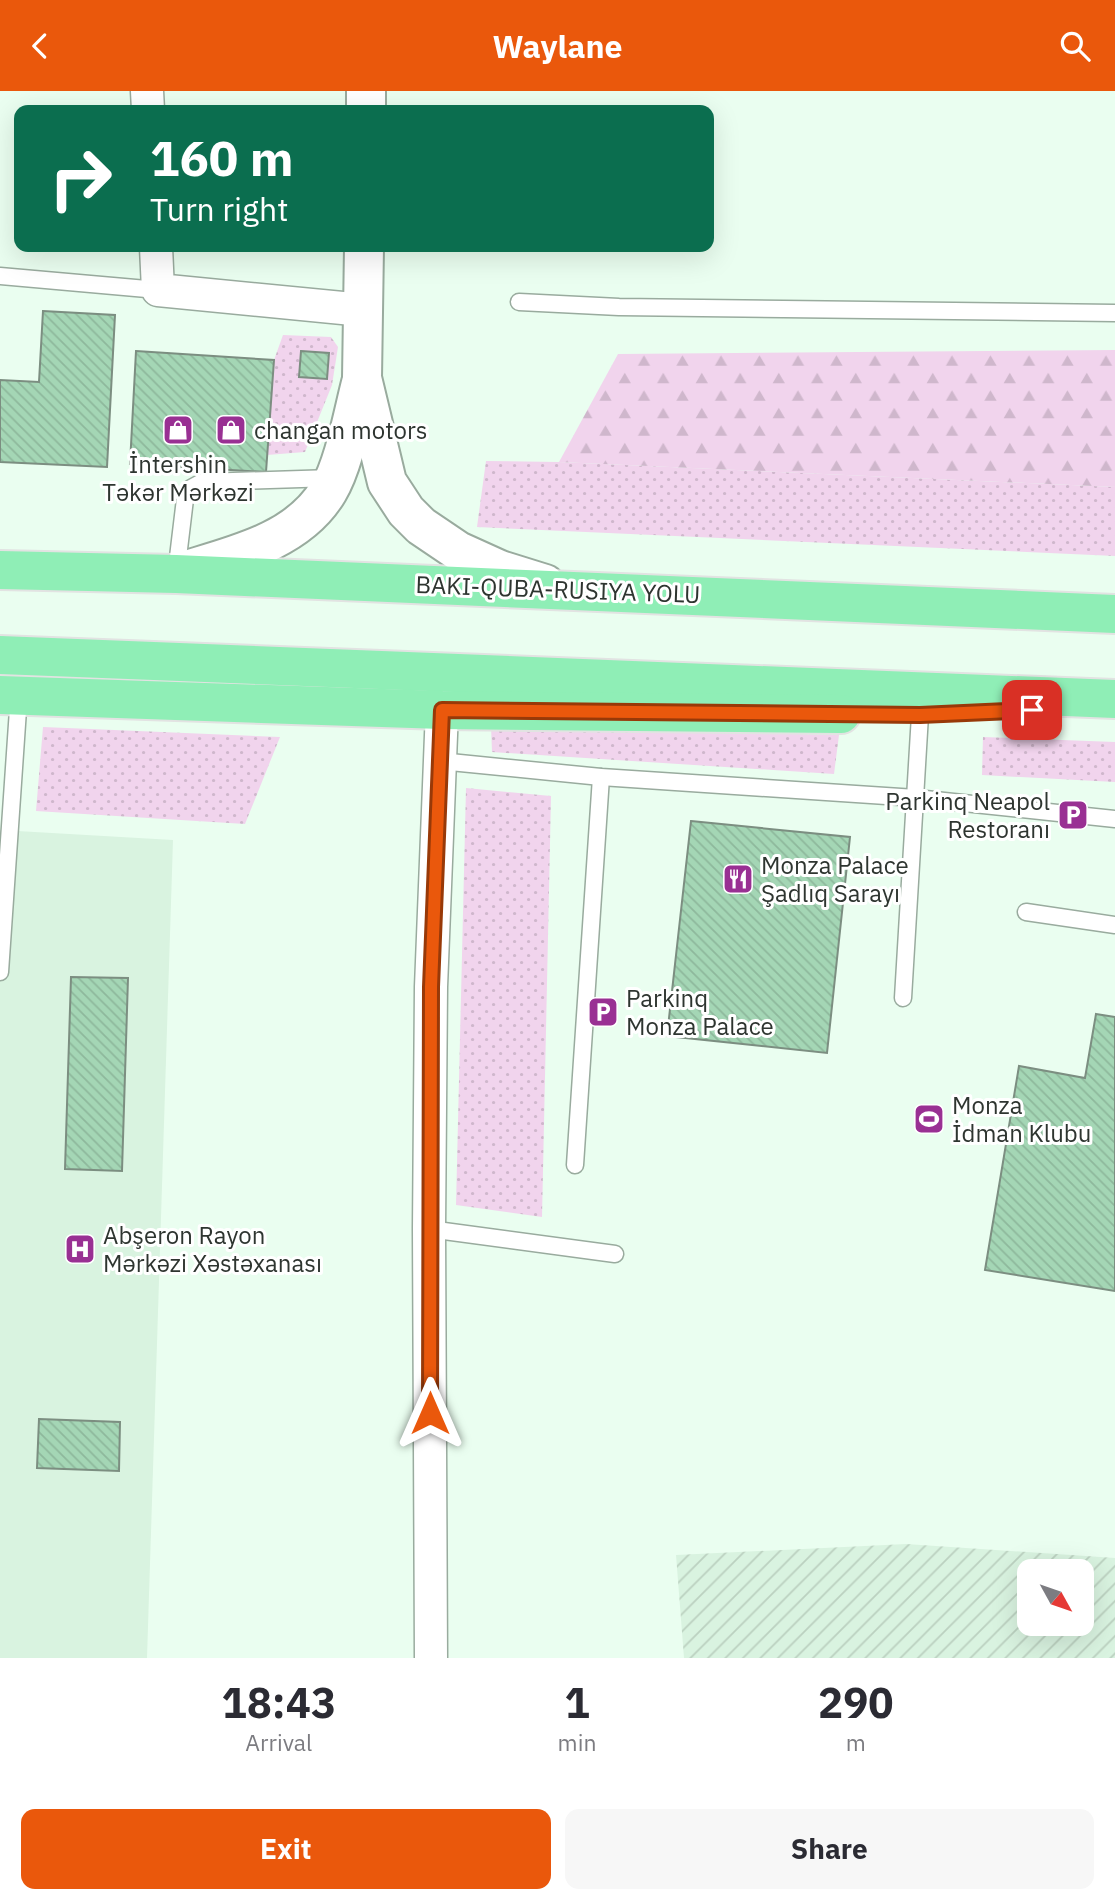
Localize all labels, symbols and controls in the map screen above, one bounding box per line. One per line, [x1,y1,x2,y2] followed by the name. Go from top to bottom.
[492,25,623,67] text: Waylane
[21,27,59,65] icon: back
[1056,27,1094,65] icon: search
[150,126,294,189] text: 160 m
[35,133,126,224] icon: right
[150,188,288,230] text: Turn right
[161,413,195,447] shop icon: İntershin Tәkәr Mәrkәzi
[214,413,248,447] shop icon: changan motors
[254,414,428,446] place label: changan motors
[102,448,254,508] place label: İntershin Tәkәr Mәrkәzi
[415,568,701,610] street label: BAKI-QUBA-RUSIYA YOLU
[1002,680,1062,740] pin
[1013,691,1051,729] icon: arrive
[885,785,1050,845] place label: Parkinq Neapol Restoranı
[1056,798,1090,832] parking icon: Parkinq Neapol Restoranı
[761,849,909,909] place label: Monza Palace Şadlıq Sarayı
[721,862,755,896] restaurant icon: Monza Palace Şadlıq Sarayı
[626,982,774,1042] place label: Parkinq Monza Palace
[586,995,620,1029] parking icon: Parkinq Monza Palace
[952,1089,1091,1149] place label: Monza İdman Klubu
[912,1102,946,1136] sports icon: Monza İdman Klubu
[103,1219,322,1279] place label: Abşeron Rayon Mərkəzi Xəstəxanası
[63,1232,97,1266] hospital icon: Abşeron Rayon Mərkəzi Xəstəxanası
[393,1376,467,1450] position arrow
[1017,1559,1094,1636] north arrow
[1017,1559,1094,1636] map controls
[221,1675,336,1730] text: 18:43
[564,1675,590,1730] text: 1
[818,1675,894,1730] text: 290
[245,1727,312,1757] text: Arrival
[558,1727,596,1757] text: min
[846,1727,866,1757] text: m
[21,1809,551,1889] button: Exit
[565,1809,1094,1889] button: Share

